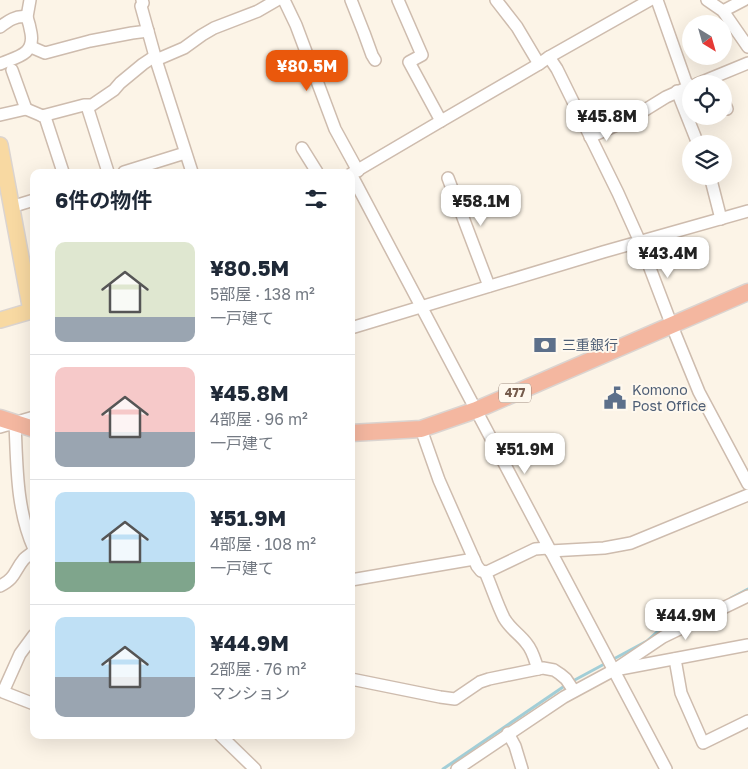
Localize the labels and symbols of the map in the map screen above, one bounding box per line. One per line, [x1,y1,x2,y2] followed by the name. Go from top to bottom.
[682,15,732,65] north arrow
[266,49,348,92] pin: ¥80.5M
[566,100,648,142] pin: ¥45.8M
[440,184,522,227] pin: ¥58.1M
[627,236,709,279] pin: ¥43.4M
[532,332,558,358] bank icon: 三重銀行
[562,336,618,353] place label: 三重銀行
[632,381,706,414] place label: Komono Post Office
[499,383,531,402] road number: 477
[602,385,628,411] public building icon: Komono Post Office
[484,432,566,475] pin: ¥51.9M
[645,598,727,641] pin: ¥44.9M

